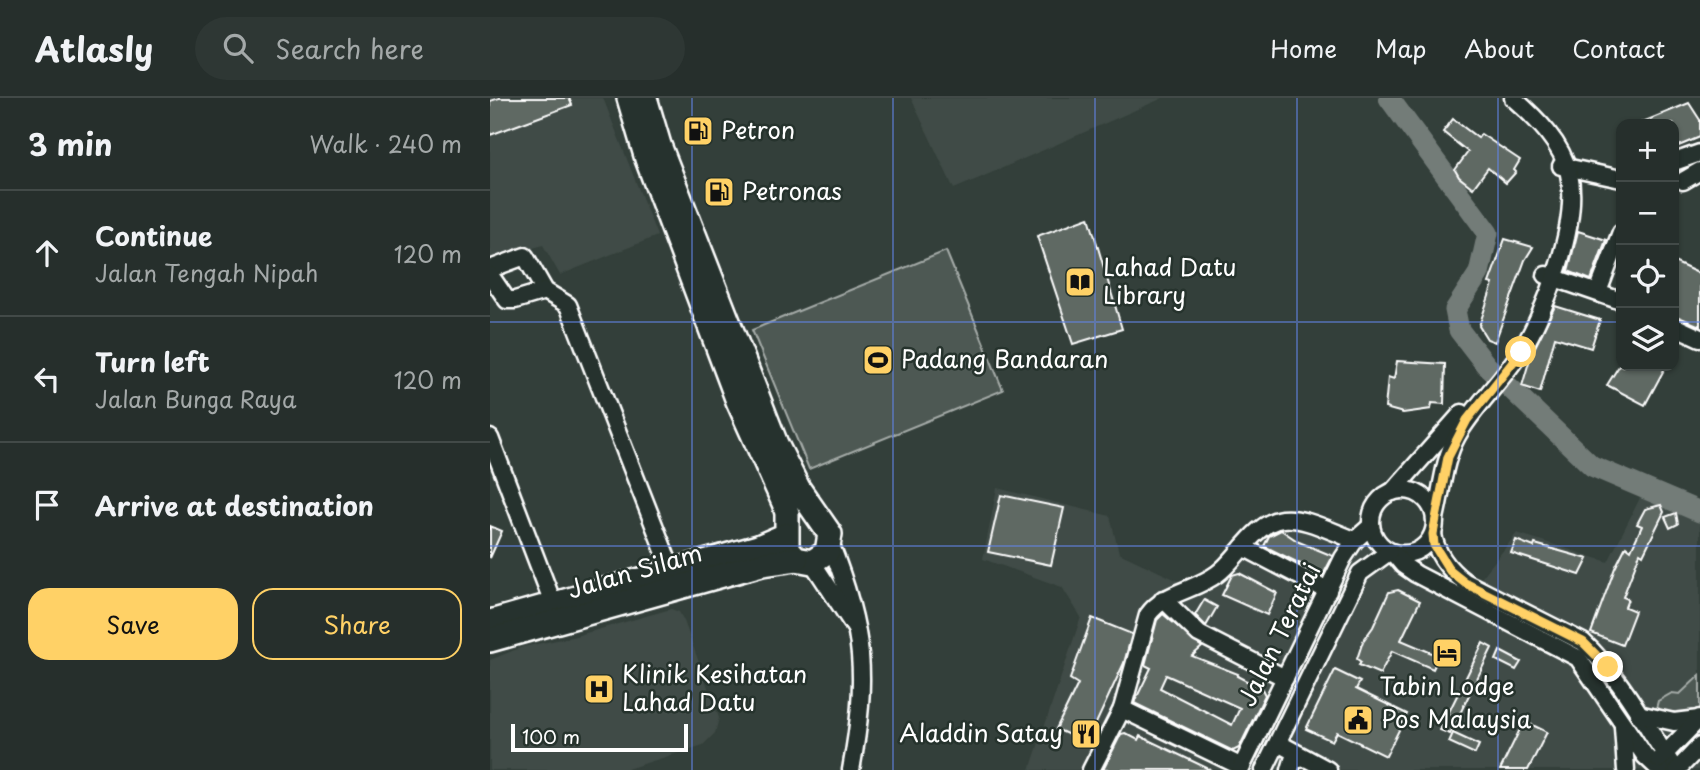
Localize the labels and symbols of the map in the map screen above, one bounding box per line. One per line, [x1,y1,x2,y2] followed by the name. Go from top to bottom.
[721,111,795,147] place label: Petron
[681,114,715,148] fuel station icon: Petron
[742,172,842,208] place label: Petronas
[702,175,736,209] fuel station icon: Petronas
[1103,248,1237,312] place label: Lahad Datu Library
[1063,265,1097,299] library icon: Lahad Datu Library
[1505,336,1536,367] route start
[901,340,1108,376] place label: Padang Bandaran
[861,343,895,377] sports icon: Padang Bandaran
[563,534,706,606] street label: Jalan Silam
[1228,556,1328,712] street label: Jalan Teratai
[1430,636,1464,670] hotel icon: Tabin Lodge
[1592,651,1623,682] route end
[622,655,807,719] place label: Klinik Kesihatan Lahad Datu
[1380,667,1514,703] place label: Tabin Lodge
[582,672,616,706] hospital icon: Klinik Kesihatan Lahad Datu
[1381,700,1532,736] place label: Pos Malaysia
[1341,703,1375,737] public building icon: Pos Malaysia
[899,714,1063,750] place label: Aladdin Satay
[1069,717,1103,751] restaurant icon: Aladdin Satay
[511,721,688,753] scale bar

